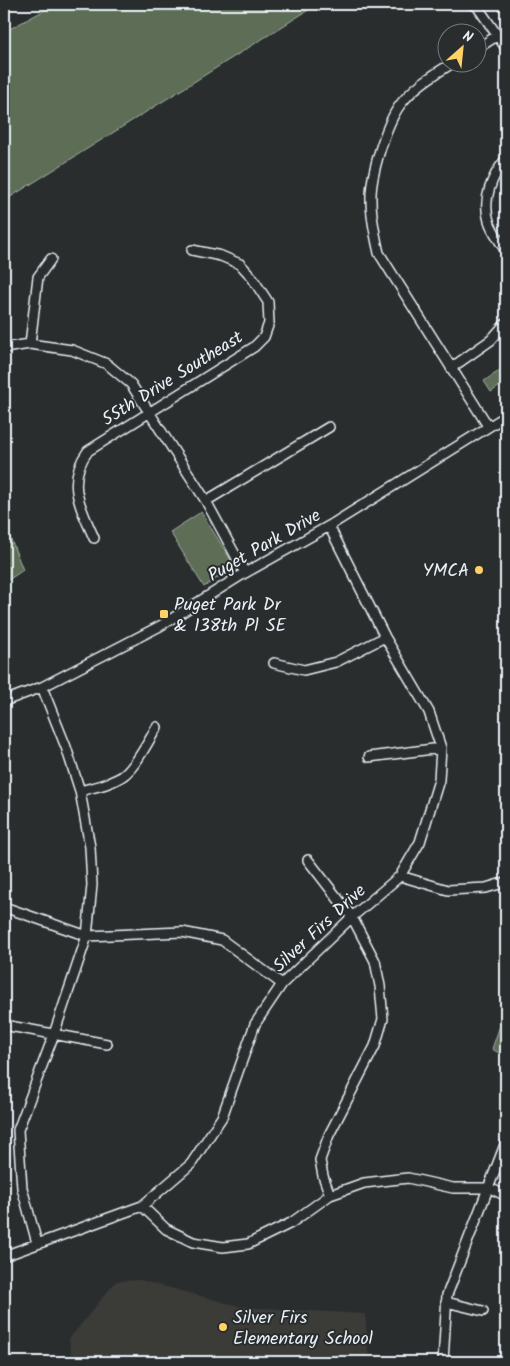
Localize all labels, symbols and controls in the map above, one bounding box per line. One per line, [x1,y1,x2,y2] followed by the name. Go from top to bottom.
[438,22,488,72] north arrow
[459,25,477,49] text: N
[96,323,250,435] street label: 55th Drive Southeast
[203,502,327,591] street label: Puget Park Drive
[423,557,469,586] place label: YMCA
[473,564,485,576] marker: YMCA
[174,591,286,641] place label: Puget Park Dr & 138th Pl SE
[158,608,170,620] marker: Puget Park Dr & 138th Pl SE
[267,878,374,980] street label: Silver Firs Drive
[233,1304,374,1354] place label: Silver Firs Elementary School
[217,1321,229,1333] marker: Silver Firs Elementary School

